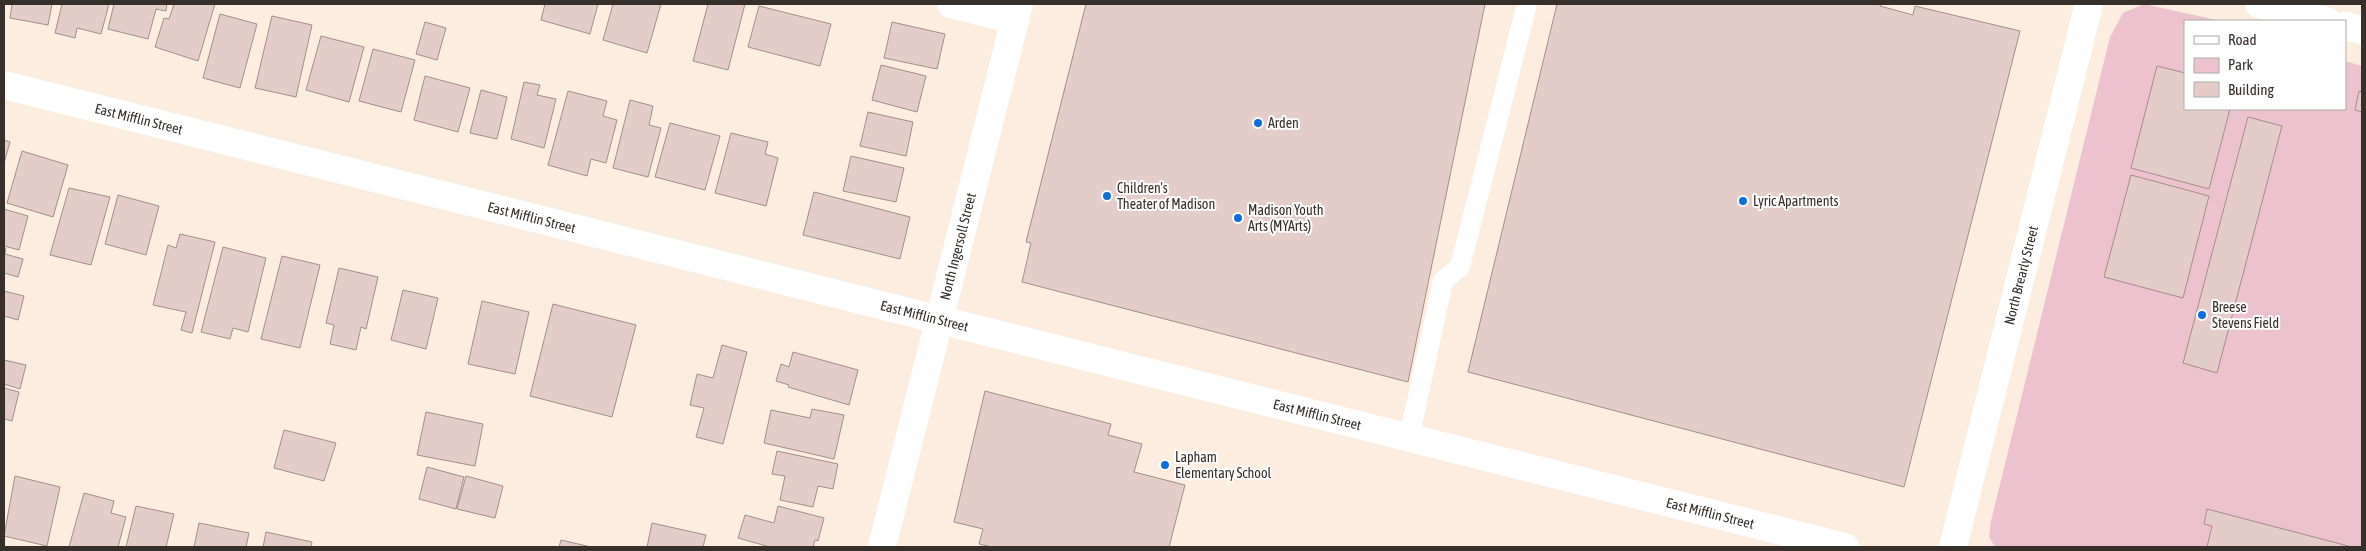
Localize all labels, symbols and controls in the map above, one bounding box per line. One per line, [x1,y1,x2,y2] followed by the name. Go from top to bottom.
[2184,20,2346,110] legend
[2228,31,2257,48] text: Road
[2228,56,2253,73] text: Park
[2228,81,2274,98] text: Building
[93,100,184,138] street label: East Mifflin Street
[1268,115,1299,131] place label: Arden
[1252,117,1264,129] marker: Arden
[1117,180,1215,212] place label: Children's Theater of Madison
[1101,190,1113,202] marker: Children's Theater of Madison
[937,191,979,302] street label: North Ingersoll Street
[1753,193,1838,209] place label: Lyric Apartments
[1737,195,1749,207] marker: Lyric Apartments
[486,199,577,236] street label: East Mifflin Street
[1248,202,1324,234] place label: Madison Youth Arts (MYArts)
[1232,212,1244,224] marker: Madison Youth Arts (MYArts)
[2001,224,2041,327] street label: North Brearly Street
[879,297,970,335] street label: East Mifflin Street
[2212,299,2279,331] place label: Breese Stevens Field
[2196,309,2208,321] marker: Breese Stevens Field
[1272,396,1363,433] street label: East Mifflin Street
[1175,449,1271,481] place label: Lapham Elementary School
[1159,459,1171,471] marker: Lapham Elementary School
[1664,494,1756,532] street label: East Mifflin Street

